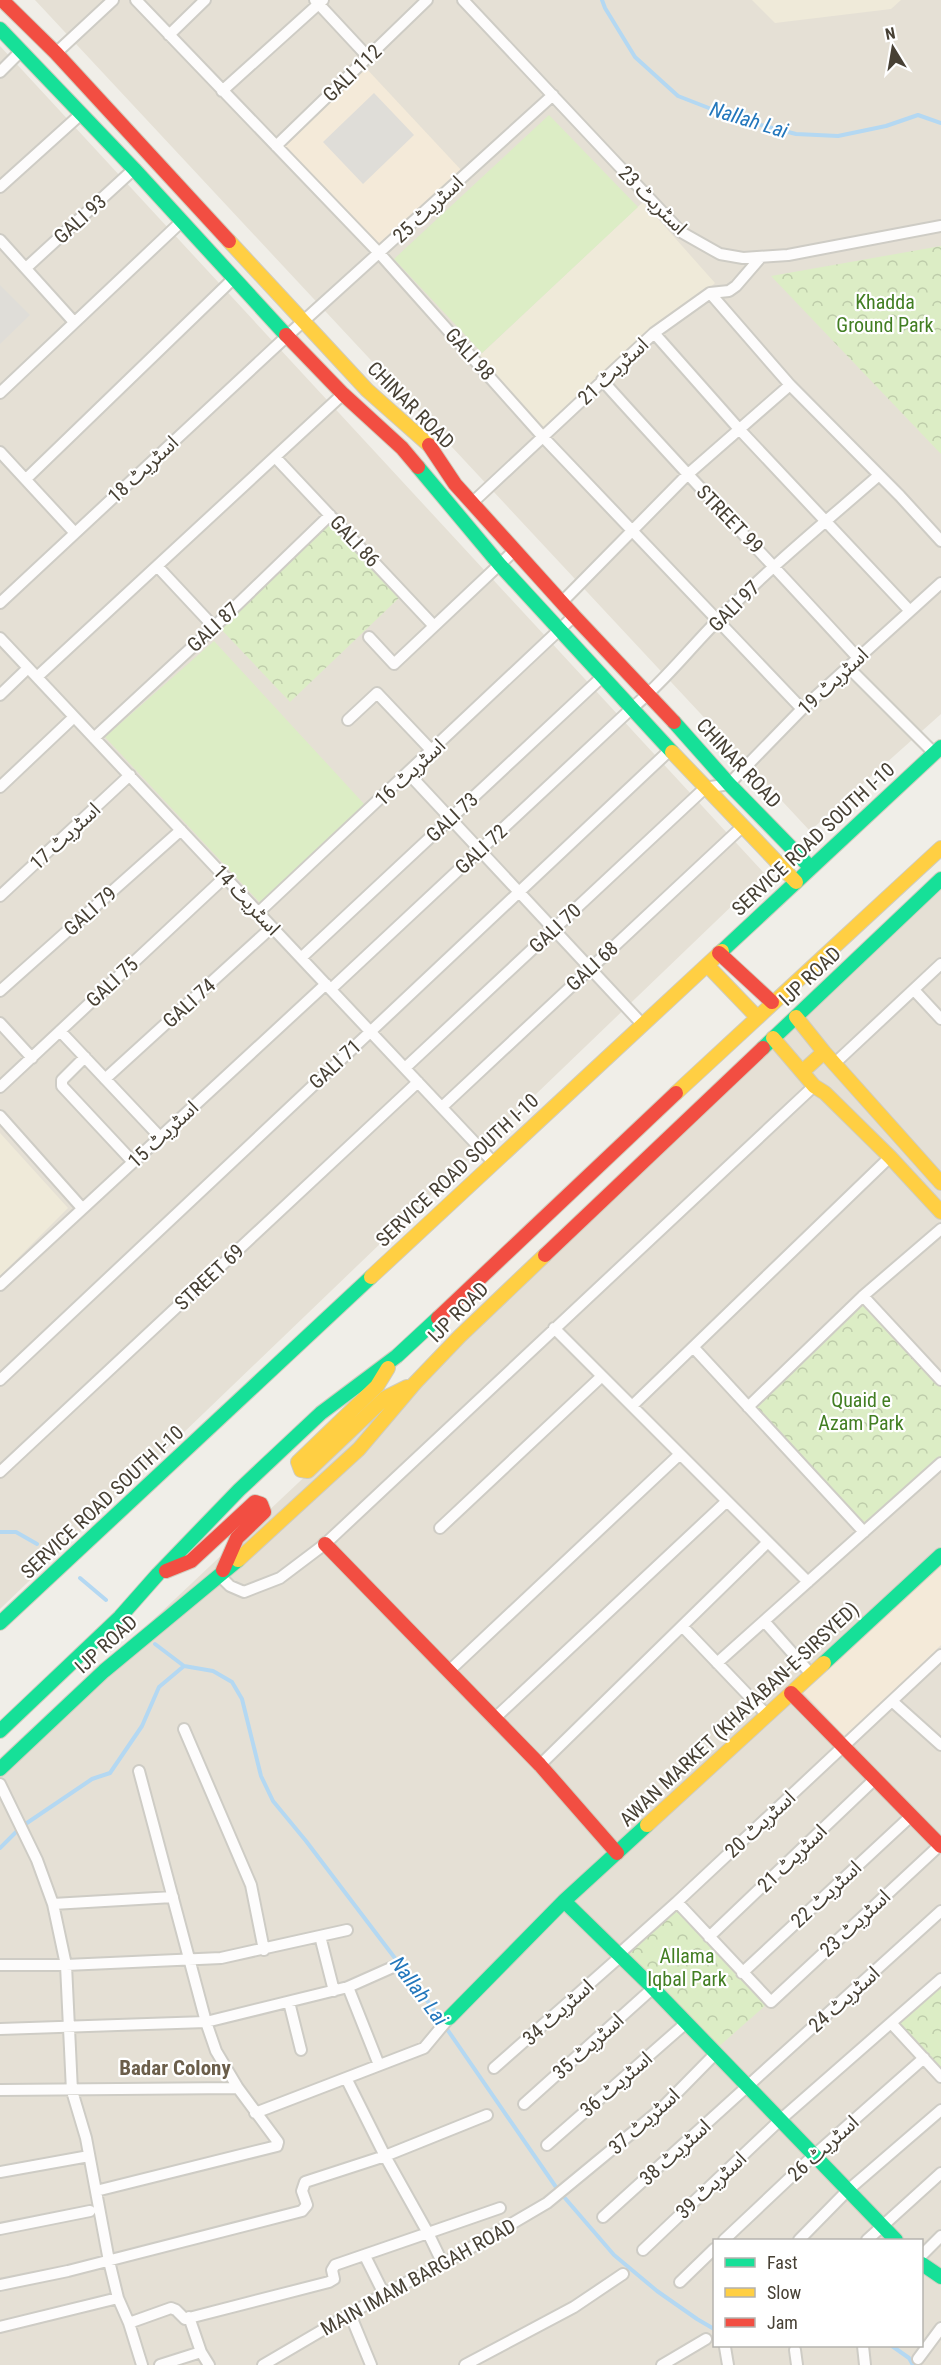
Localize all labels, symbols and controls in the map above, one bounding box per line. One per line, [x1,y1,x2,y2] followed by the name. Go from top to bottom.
[863,18,923,78] north arrow
[884,24,897,44] text: N
[318,39,386,107] street label: GALI 112
[707,97,791,143] water label: Nallah Lai
[614,161,692,239] street label: اسٹریٹ 23
[388,170,468,248] street label: اسٹریٹ 25
[49,189,111,249] street label: GALI 93
[836,290,934,337] park label: Khadda Ground Park
[440,323,500,385] street label: GALI 98
[573,332,653,410] street label: اسٹریٹ 21
[362,356,460,454] street label: CHINAR ROAD
[103,430,183,508] street label: اسٹریٹ 18
[692,480,768,558] street label: STREET 99
[325,510,385,572] street label: GALI 86
[704,576,764,636] street label: GALI 97
[182,597,244,657] street label: GALI 87
[793,642,873,720] street label: اسٹریٹ 19
[692,713,786,813] street label: CHINAR ROAD
[370,733,450,811] street label: اسٹریٹ 16
[727,757,899,921] street label: SERVICE ROAD SOUTH I-10
[421,787,483,847] street label: GALI 73
[25,797,105,875] street label: اسٹریٹ 17
[450,819,512,879] street label: GALI 72
[208,860,286,940] street label: اسٹریٹ 14
[59,881,121,941] street label: GALI 79
[524,898,586,958] street label: GALI 70
[561,936,623,996] street label: GALI 68
[774,941,846,1011] street label: IJP ROAD
[81,952,143,1012] street label: GALI 75
[158,973,220,1033] street label: GALI 74
[304,1034,366,1094] street label: GALI 71
[371,1088,543,1252] street label: SERVICE ROAD SOUTH I-10
[123,1095,203,1173] street label: اسٹریٹ 15
[169,1239,249,1315] street label: STREET 69
[423,1277,493,1347] street label: IJP ROAD
[818,1388,904,1435] park label: Quaid e Azam Park
[16,1420,188,1584] street label: SERVICE ROAD SOUTH I-10
[615,1597,863,1831] street label: AWAN MARKET (KHAYABAN-E-SIRSYED)
[70,1610,142,1678] street label: IJP ROAD
[720,1785,800,1863] street label: اسٹریٹ 20
[752,1819,832,1897] street label: اسٹریٹ 21
[786,1855,866,1933] street label: اسٹریٹ 22
[815,1884,895,1962] street label: اسٹریٹ 23
[647,1944,727,1991] park label: Allama Iqbal Park
[385,1952,453,2031] water label: Nallah Lai
[803,1961,885,2037] street label: اسٹریٹ 24
[517,1974,599,2050] street label: اسٹریٹ 34
[547,2008,629,2084] street label: اسٹریٹ 35
[575,2046,657,2122] street label: اسٹریٹ 36
[119,2056,231,2080] district label: Badar Colony
[603,2083,685,2159] street label: اسٹریٹ 37
[782,2110,864,2186] street label: اسٹریٹ 26
[634,2114,716,2190] street label: اسٹریٹ 38
[671,2146,751,2224] street label: اسٹریٹ 39
[316,2213,520,2341] street label: MAIN IMAM BARGAH ROAD
[713,2239,923,2347] legend
[767,2252,798,2273] text: Fast
[767,2282,802,2303] text: Slow
[767,2312,798,2333] text: Jam

